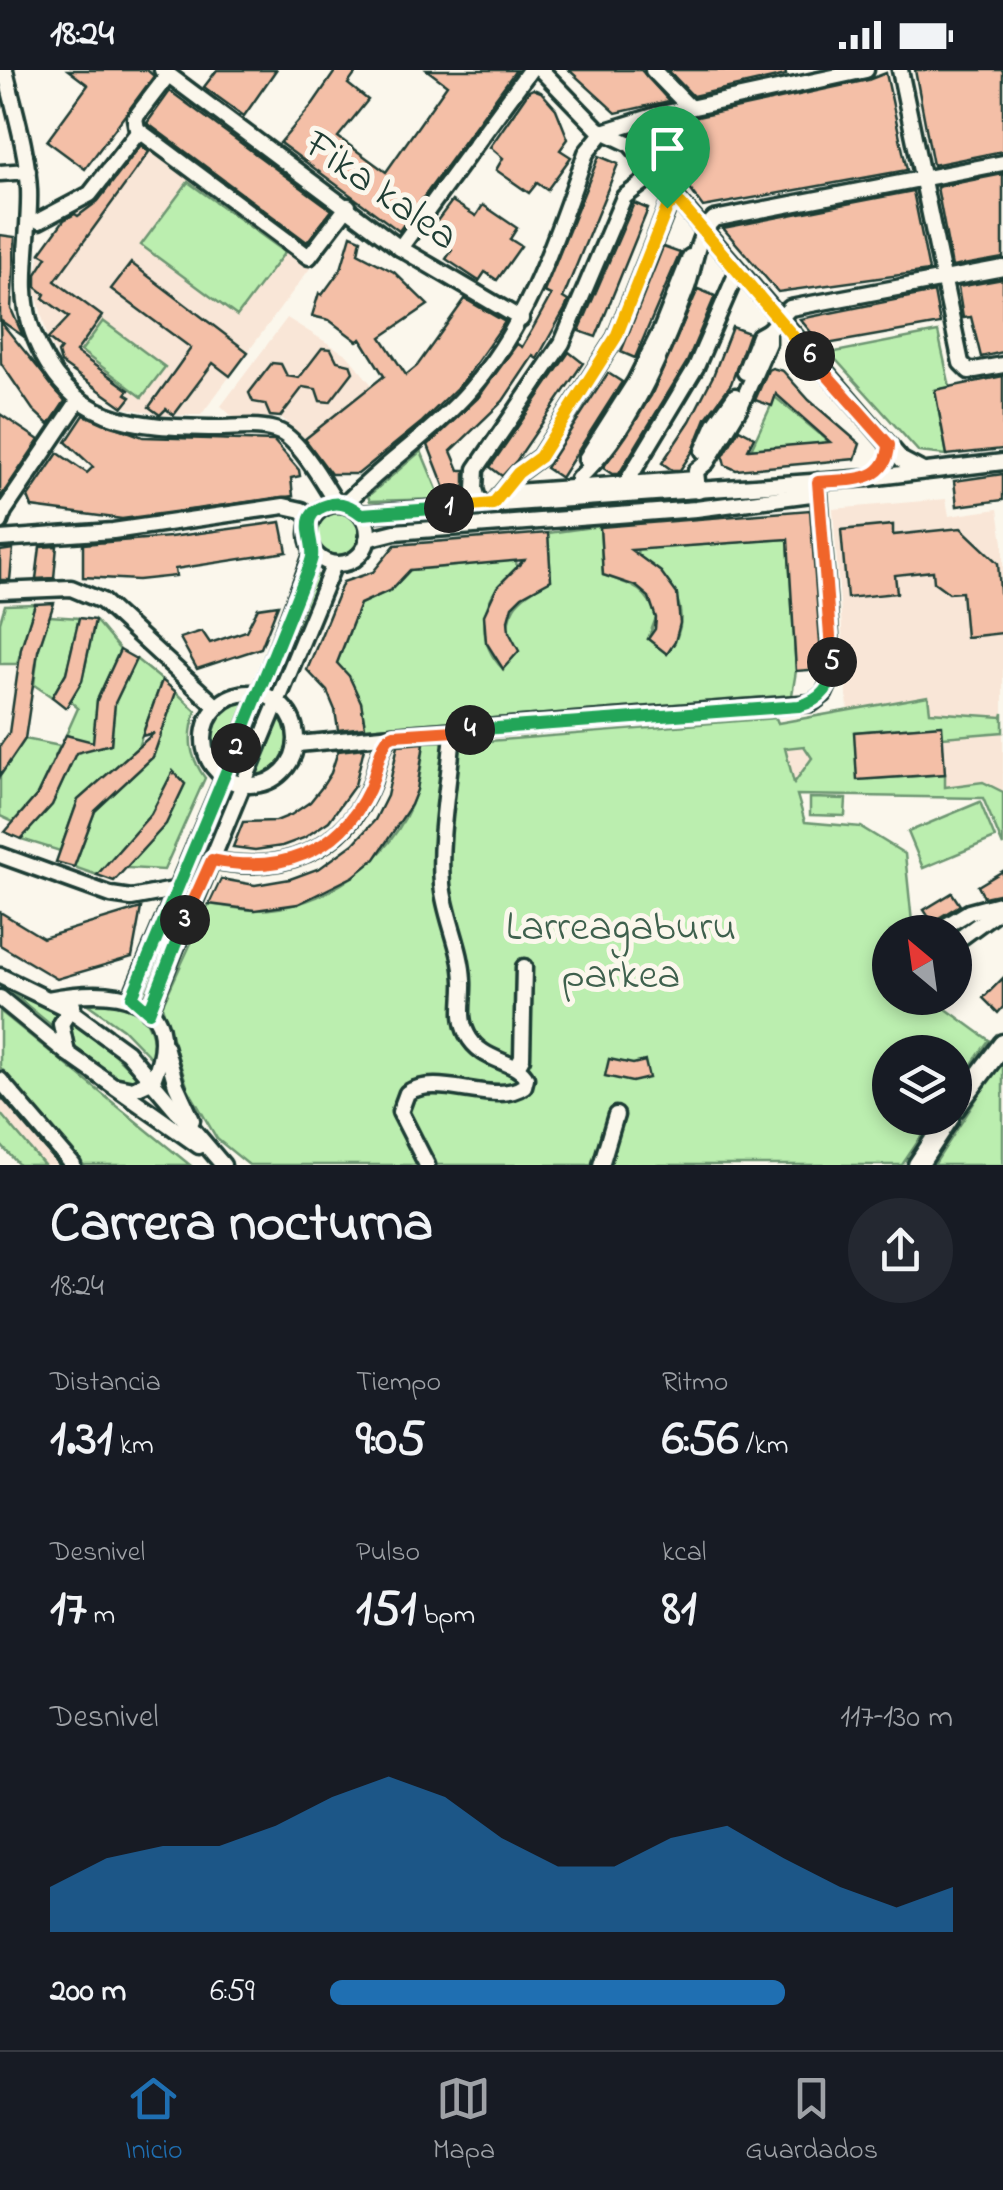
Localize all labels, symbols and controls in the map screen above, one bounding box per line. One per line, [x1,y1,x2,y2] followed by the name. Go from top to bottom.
[50,7,114,63] text: 18:24
[625,106,710,209] pin
[290,116,470,267] street label: Fika kalea
[640,121,695,176] icon: arrive
[785,331,835,381] pin: 6
[804,335,816,376] text: 6
[424,483,474,533] pin: 1
[445,487,453,528] text: 1
[807,637,857,687] pin: 5
[824,641,840,682] text: 5
[445,705,495,755] pin: 4
[464,709,476,750] text: 4
[211,723,261,773] pin: 2
[229,727,243,768] text: 2
[160,895,210,945] pin: 3
[506,898,736,1007] park label: Larreagaburu parkea
[179,899,191,940] text: 3
[872,915,972,1015] north arrow
[872,915,972,1135] map controls
[872,1035,972,1135] button: layers
[50,1186,433,1266] text: Carrera nocturna
[848,1198,953,1303] button: share
[50,1264,104,1311] text: 18:24
[50,1363,161,1404] text: Distancia
[356,1363,441,1404] text: Tiempo
[662,1363,728,1404] text: Ritmo
[50,1404,113,1477] text: 1.31
[356,1404,426,1477] text: 9:05
[662,1404,739,1477] text: 6:56
[113,1426,154,1467] text: km
[739,1426,789,1467] text: /km
[50,1533,145,1574] text: Desnivel
[356,1533,420,1574] text: Pulso
[662,1533,707,1574] text: kcal
[50,1574,87,1647] text: 17
[356,1574,416,1647] text: 151
[662,1574,697,1647] text: 81
[87,1596,115,1637] text: m
[416,1596,475,1637] text: bpm
[50,1695,159,1742] text: Desnivel
[840,1695,953,1742] text: 117–130 m
[50,1969,126,2016] text: 200 m
[210,1969,255,2016] text: 6:59
[125,2071,183,2172] tab: Inicio
[433,2071,495,2172] tab: Mapa
[745,2071,878,2172] tab: Guardados

